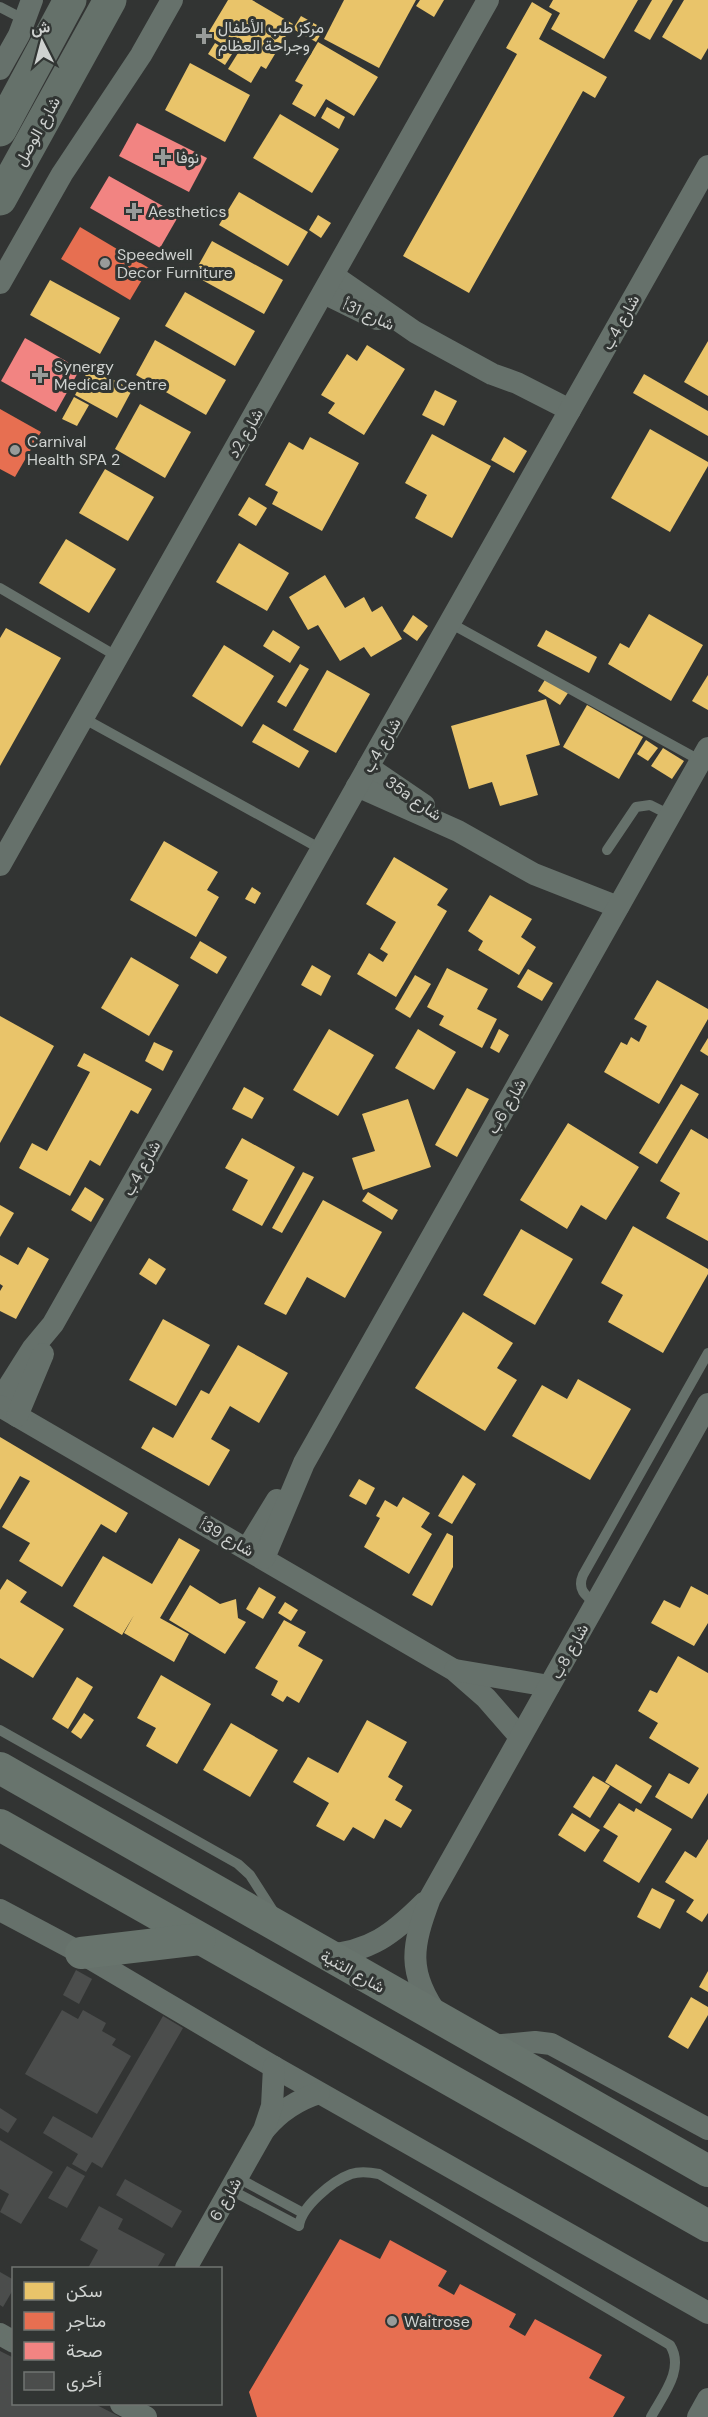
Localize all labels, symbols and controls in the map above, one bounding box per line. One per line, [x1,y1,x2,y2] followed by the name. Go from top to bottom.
[12,12,72,72] north arrow
[30,16,51,39] text: ش
[218,17,324,56] place label: مركز طب الأطفال وجراحة العظام
[195,27,213,45] marker: مركز طب الأطفال وجراحة العظام
[10,93,66,170] street label: شارع الوصل
[176,147,199,168] place label: نوفا
[154,148,172,166] marker: نوفا
[148,201,227,222] place label: Aesthetics
[125,202,143,220] marker: Aesthetics
[117,244,233,283] place label: Speedwell Decor Furniture
[98,256,112,270] marker: Speedwell Decor Furniture
[597,291,645,354] street label: شارع 4ب
[339,294,398,336] street label: شارع 31أ
[54,356,167,395] place label: Synergy Medical Centre
[31,366,49,384] marker: Synergy Medical Centre
[223,405,269,462] street label: شارع 2د
[27,431,120,470] place label: Carnival Health SPA 2
[8,443,22,457] marker: Carnival Health SPA 2
[357,714,406,777] street label: شارع 4ب
[381,771,446,826] street label: 35a شارع
[482,1075,532,1138] street label: شارع 6ب
[118,1137,166,1200] street label: شارع 4ب
[195,1514,258,1562] street label: شارع 39أ
[546,1620,594,1683] street label: شارع 8ب
[316,1945,389,1999] street label: شارع الثنية
[205,2174,247,2225] street label: شارع 6
[12,2267,222,2405] legend
[66,2279,102,2303] text: سكن
[65,2309,106,2333] text: متاجر
[404,2311,470,2332] place label: Waitrose
[385,2314,399,2328] marker: Waitrose
[66,2339,103,2363] text: صحة
[66,2369,102,2393] text: أخرى

